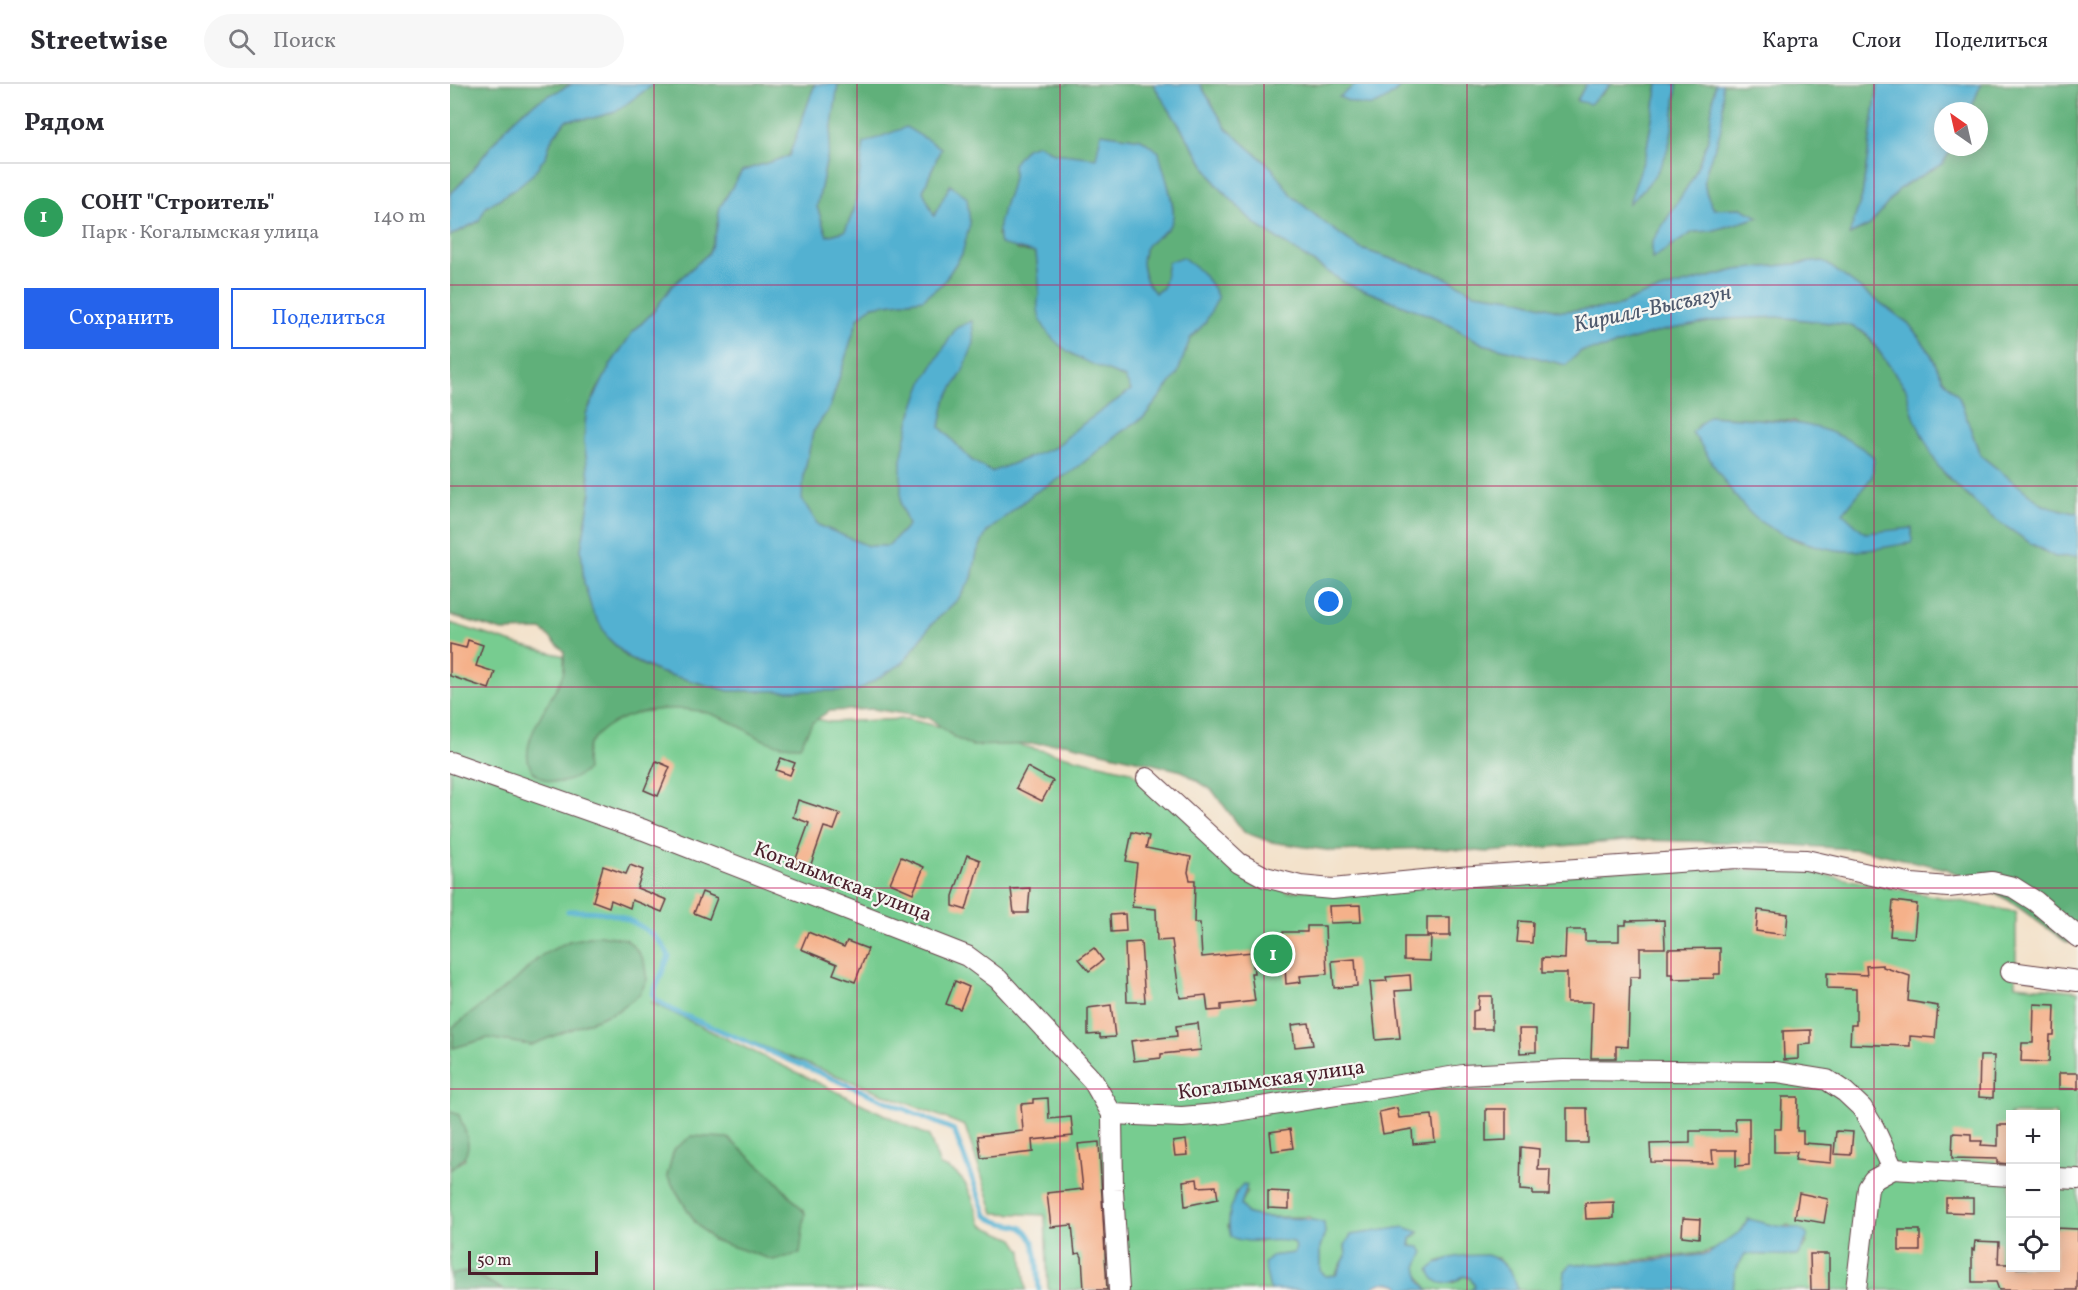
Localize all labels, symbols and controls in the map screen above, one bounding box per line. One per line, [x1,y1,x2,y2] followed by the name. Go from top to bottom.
[204,14,624,68] search box
[30,22,168,61] text: Streetwise
[225,25,258,58] icon: search
[273,26,336,57] text: Поиск
[1762,27,1819,56] text: Карта
[1852,27,1901,56] text: Слои
[1934,27,2048,56] text: Поделиться
[1934,102,1988,156] north arrow
[24,105,104,141] text: Рядом
[81,188,275,219] text: СОНТ "Строитель"
[39,203,48,231] text: 1
[373,203,426,231] text: 140 m
[81,219,319,247] text: Парк · Когалымская улица
[1571,278,1734,341] water label: Кирилл-Высъягун
[24,288,219,349] button: Сохранить
[231,288,426,349] button: Поделиться
[1314,587,1343,616] your location
[749,835,936,930] street label: Когалымская улица
[1254,932,1292,976] pin: 1
[1176,1053,1367,1108] street label: Когалымская улица
[2006,1110,2060,1272] map controls
[2006,1110,2060,1164] button: +
[2006,1164,2060,1218] button: −
[2006,1218,2060,1272] button: locate
[468,1248,598,1276] scale bar
[477,1250,511,1272] text: 50 m

